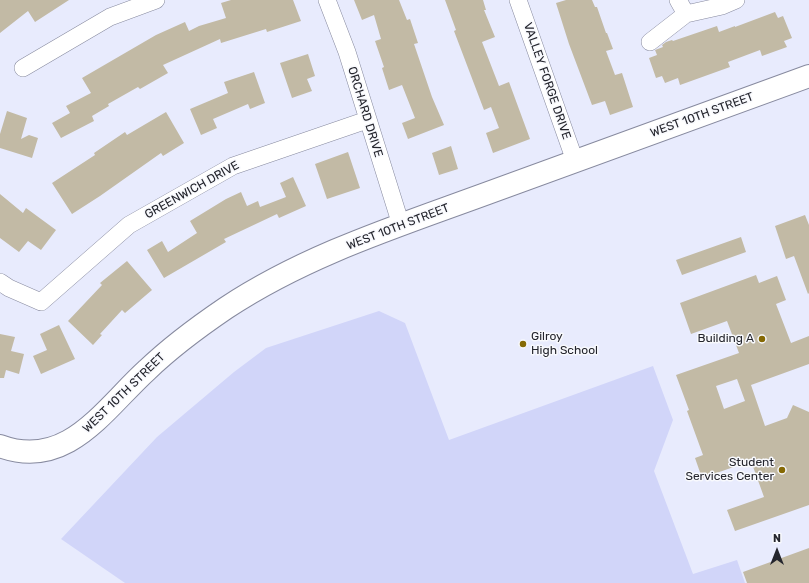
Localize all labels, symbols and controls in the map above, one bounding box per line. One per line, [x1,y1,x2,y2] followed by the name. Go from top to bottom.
[520,21,574,141] street label: VALLEY FORGE DRIVE
[344,65,386,159] street label: ORCHARD DRIVE
[648,90,756,140] street label: WEST 10TH STREET
[142,158,242,222] street label: GREENWICH DRIVE
[345,201,451,253] street label: WEST 10TH STREET
[531,330,598,358] place label: Gilroy High School
[697,332,754,346] place label: Building A
[757,334,767,344] marker: Building A
[518,339,528,349] marker: Gilroy High School
[80,350,168,436] street label: WEST 10TH STREET
[685,456,774,484] place label: Student Services Center
[777,465,787,475] marker: Student Services Center
[757,531,797,571] north arrow
[773,532,781,545] text: N

